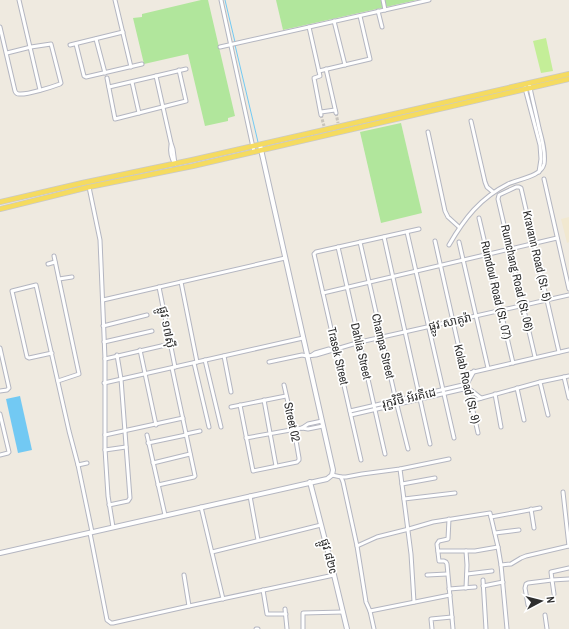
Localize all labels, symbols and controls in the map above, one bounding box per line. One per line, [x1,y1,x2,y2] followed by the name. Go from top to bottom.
[519,209,555,303] street label: Kravann Road (St. 5)
[497,223,537,333] street label: Rumchang Road (St. 06)
[477,239,515,341] street label: Rumdoul Road (St. 07)
[153,305,179,350] street label: ផ្លូវ ១៧ស៊ី
[427,309,474,337] street label: ផ្លូវ សាគូរ៉ា
[368,312,398,380] street label: Champa Street
[347,321,375,381] street label: Dahlia Street
[324,326,352,387] street label: Trasek Street
[450,343,484,425] street label: Kolab Road (St. 9)
[380,384,438,412] street label: រុក្ខវិថី អ័រគីដេ
[280,401,304,443] street label: Street 02
[314,537,341,576] street label: ផ្លូវ ៨២c
[521,581,561,621] north arrow
[544,596,558,604] text: N

